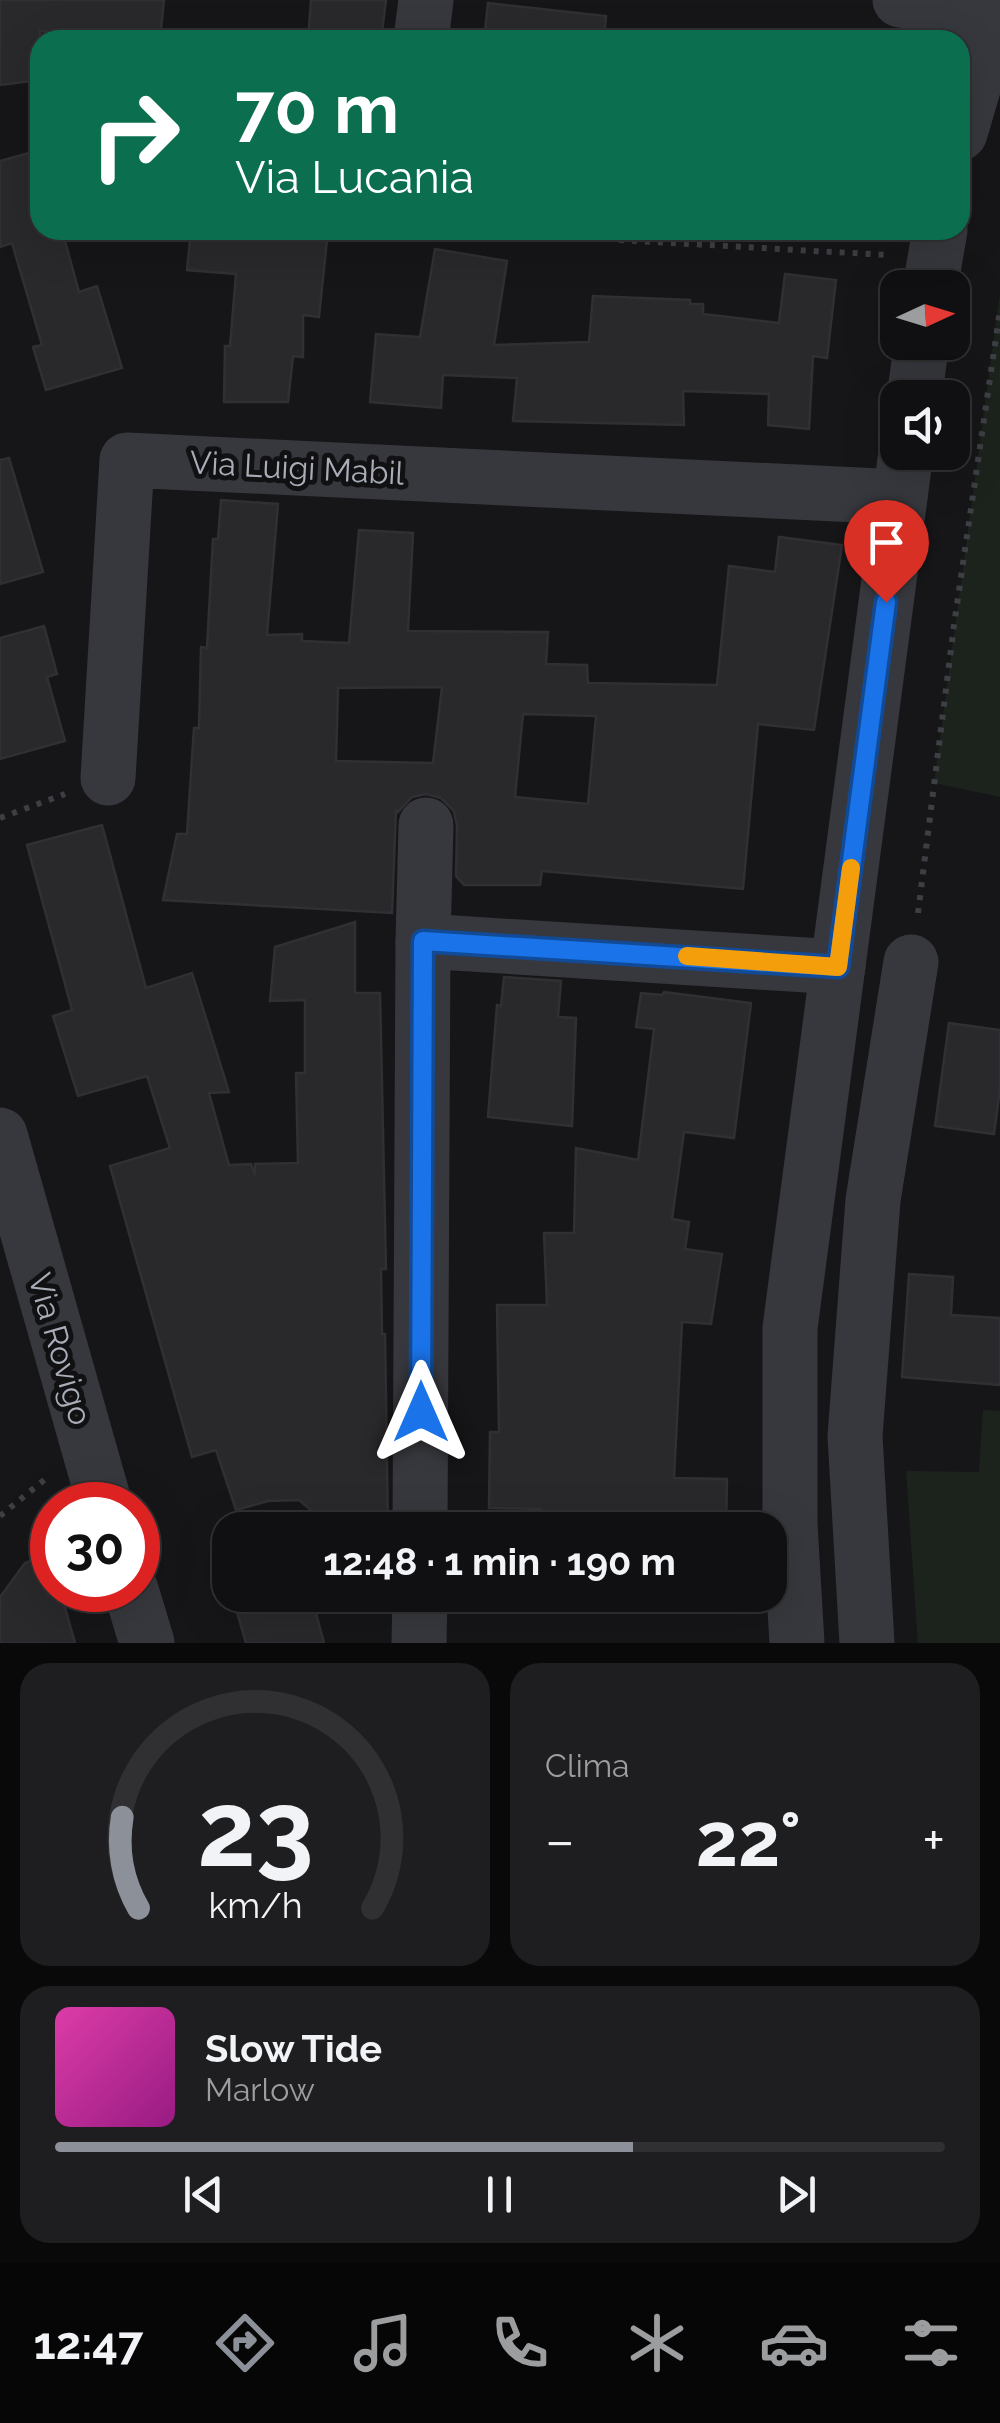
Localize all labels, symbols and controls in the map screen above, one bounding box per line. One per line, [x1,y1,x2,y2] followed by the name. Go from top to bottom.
[235,67,399,149] text: 70 m
[70,70,200,200] icon: right
[235,151,474,204] text: Via Lucania
[880,270,970,360] north arrow
[880,270,970,470] map controls
[880,380,970,470] button: sound
[189,443,405,492] street label: Via Luigi Mabil
[844,500,929,603] pin
[859,515,914,570] icon: arrive
[21,1269,100,1429] street label: Via Rovigo
[369,1360,473,1464] position arrow
[30,1482,160,1612] speed limit sign: 30
[323,1539,676,1584] text: 12:48 · 1 min · 190 m
[545,1747,629,1784] text: Clima
[197,1768,313,1890] text: 23
[696,1795,801,1884] text: 22°
[545,1808,575,1873] text: −
[922,1808,945,1873] text: +
[208,1884,302,1926] text: km/h
[205,2026,382,2071] text: Slow Tide
[205,2071,315,2108] text: Marlow
[176,2167,231,2222] icon: previous
[472,2167,527,2222] icon: pause
[769,2167,824,2222] icon: next
[210,2308,280,2378] icon: directions
[348,2308,418,2378] icon: music
[485,2308,555,2378] icon: phone
[622,2308,692,2378] icon: climate
[759,2308,829,2378] icon: car
[896,2308,966,2378] icon: filters
[34,2317,143,2370] text: 12:47

